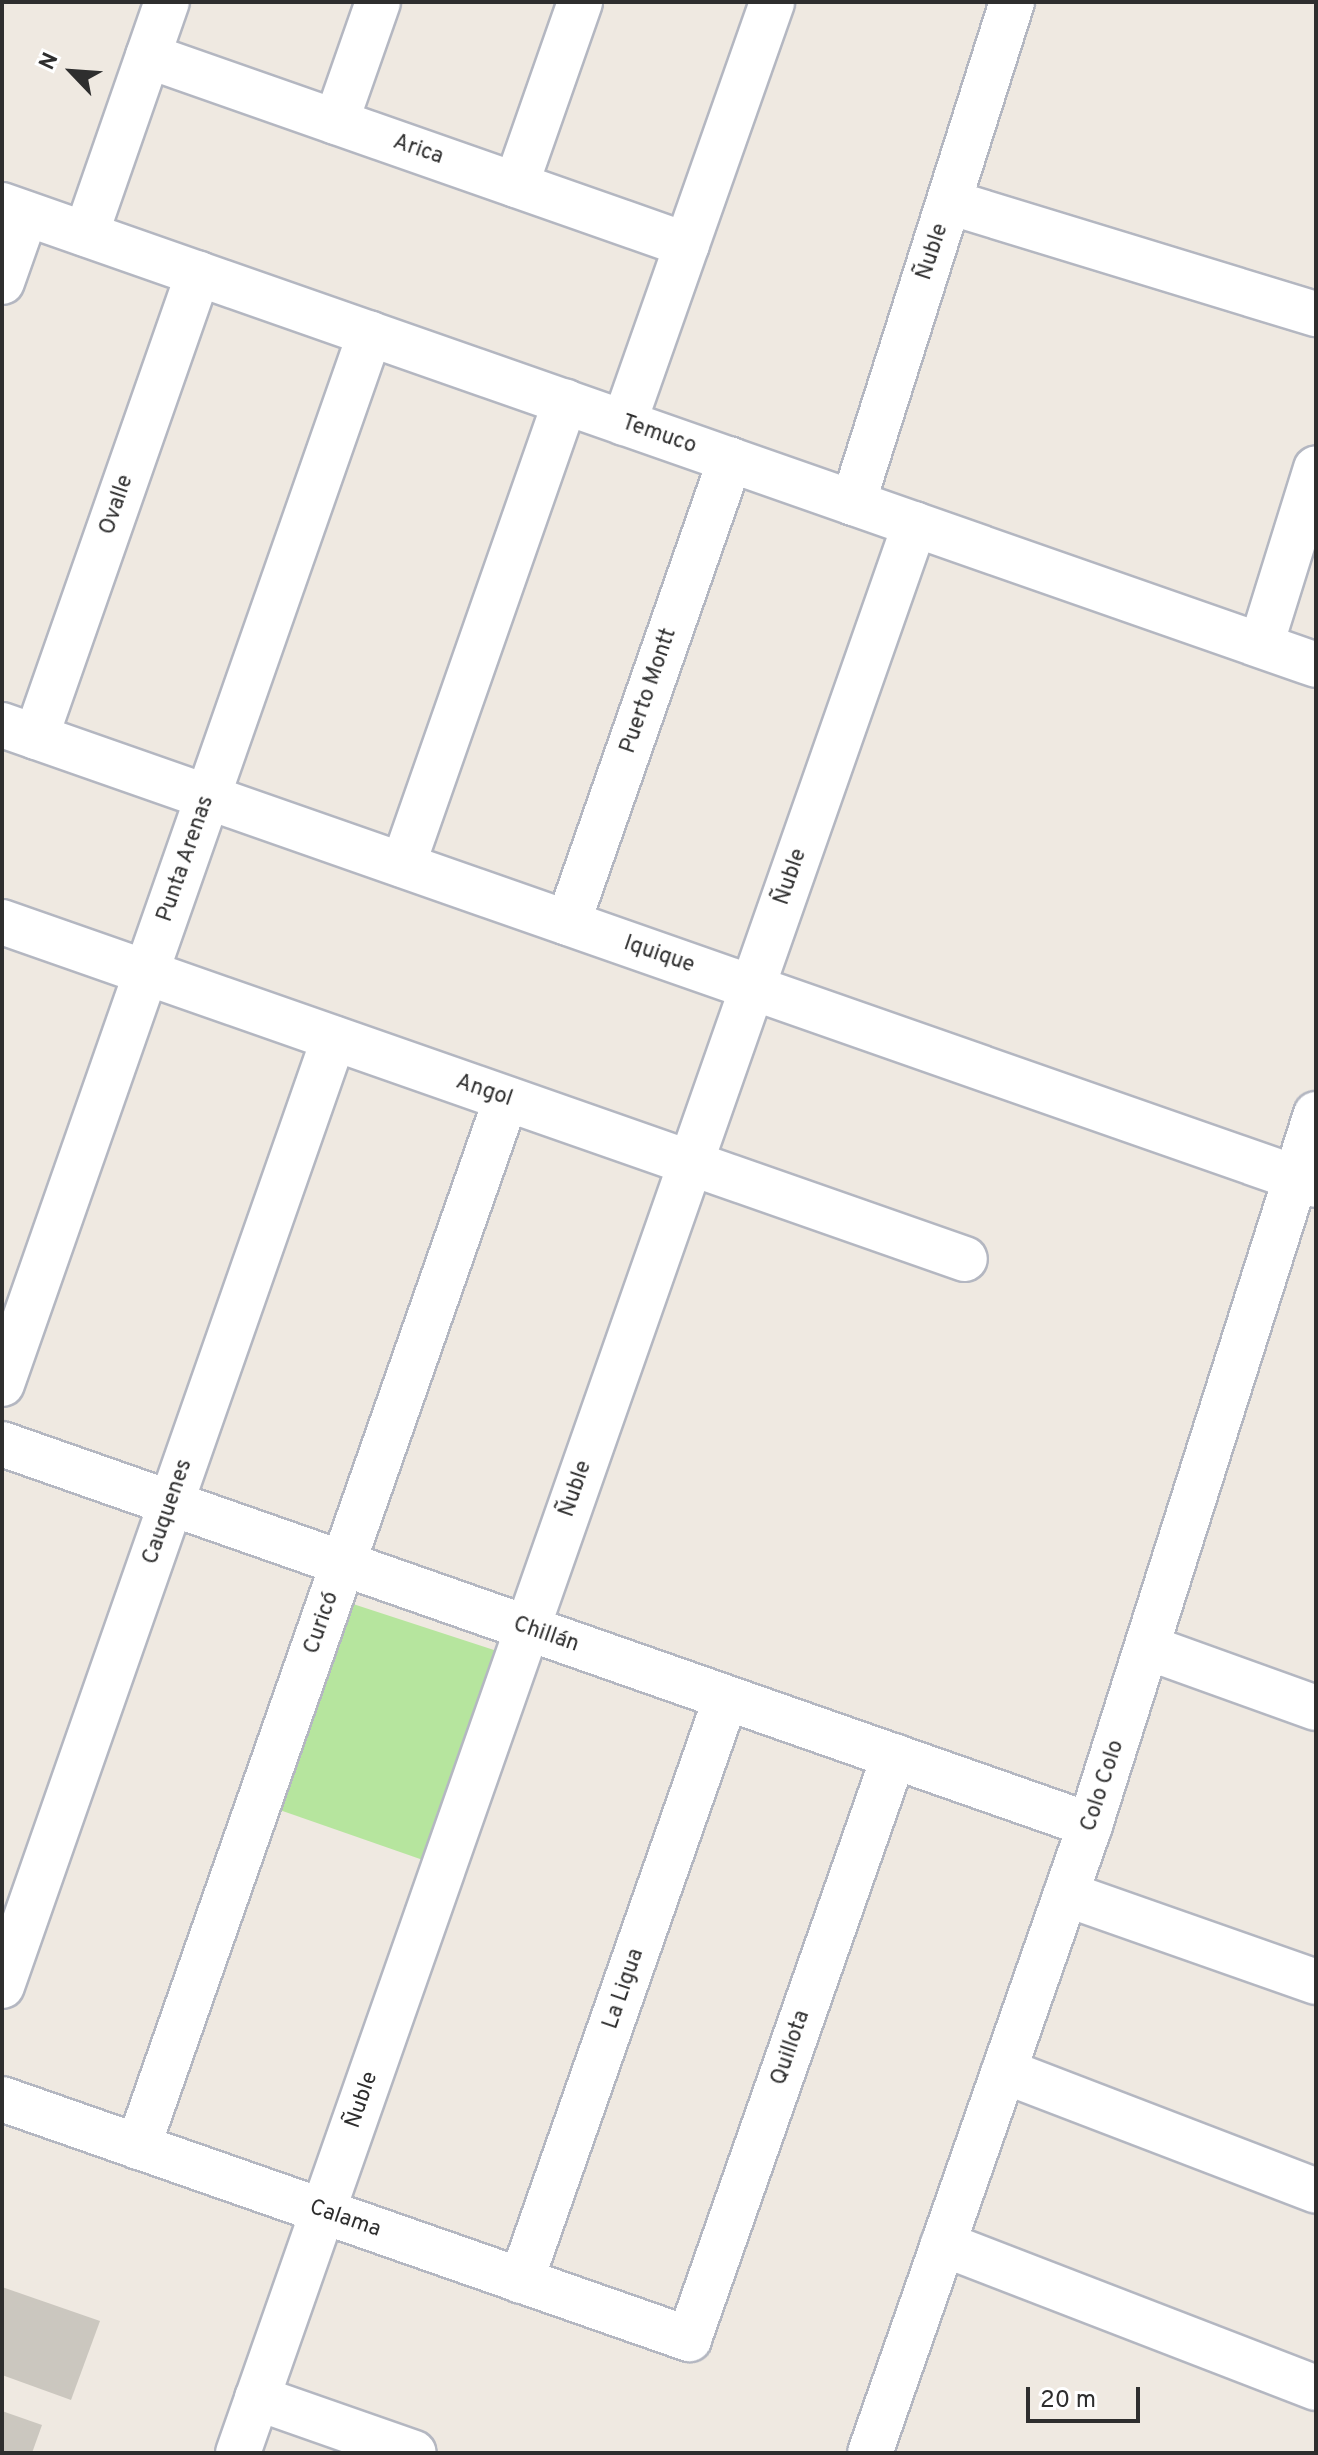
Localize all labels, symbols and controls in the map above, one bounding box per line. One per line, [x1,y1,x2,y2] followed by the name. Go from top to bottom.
[32,32,112,112] north arrow
[34,49,65,75] text: N
[389,129,447,171] street label: Arica
[911,220,955,284] street label: Ñuble
[618,410,700,460] street label: Temuco
[94,472,140,538] street label: Ovalle
[615,625,683,757] street label: Puerto Montt
[152,792,220,926] street label: Punta Arenas
[769,845,813,909] street label: Ñuble
[620,931,698,979] street label: Iquique
[452,1069,516,1113] street label: Angol
[138,1456,198,1568] street label: Cauquenes
[554,1457,598,1521] street label: Ñuble
[299,1588,345,1658] street label: Curicó
[510,1611,582,1659] street label: Chillán
[1076,1737,1130,1835] street label: Colo Colo
[598,1945,650,2033] street label: La Ligua
[766,2007,816,2089] street label: Quillota
[340,2068,384,2132] street label: Ñuble
[306,2195,384,2243] street label: Calama
[1030,2371,1144,2421] scale bar
[1040,2386,1096,2416] text: 20 m

